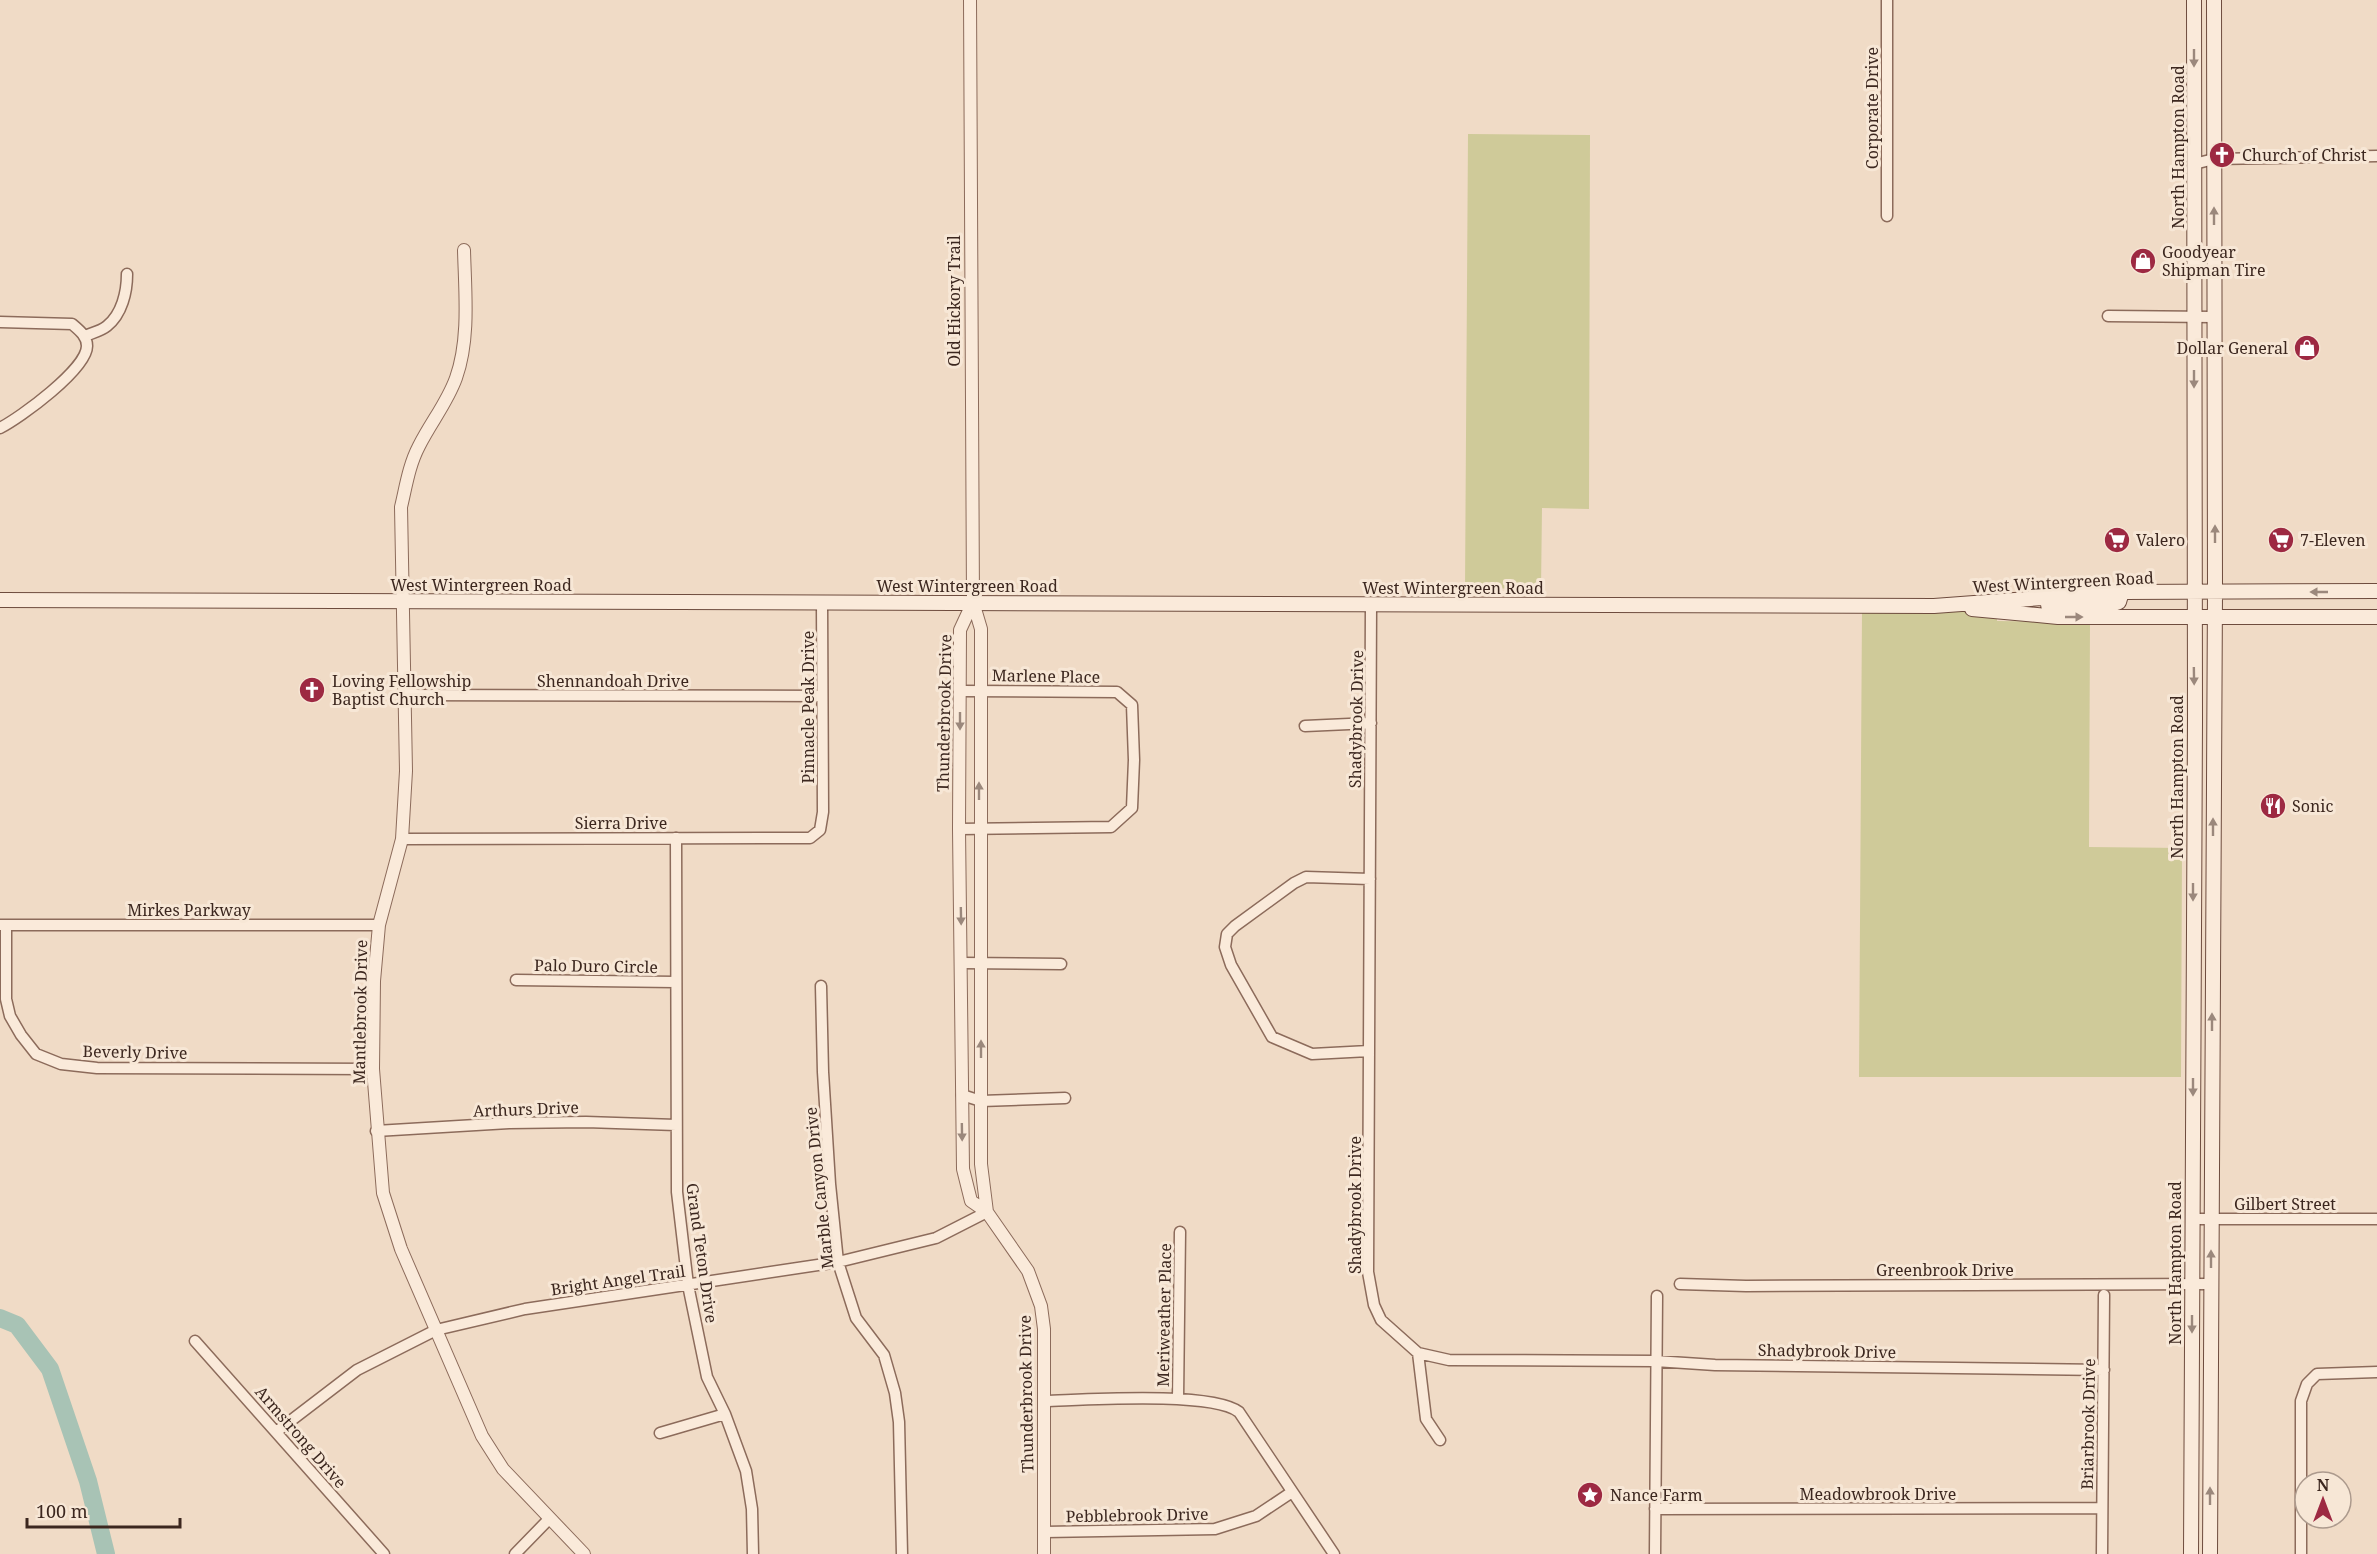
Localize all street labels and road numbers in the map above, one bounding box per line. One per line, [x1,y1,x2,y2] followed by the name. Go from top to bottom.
[1861,47,1883,169] street label: Corporate Drive
[2167,65,2189,229] street label: North Hampton Road
[943,235,965,367] street label: Old Hickory Trail
[1972,566,2154,598] street label: West Wintergreen Road
[390,574,572,596] street label: West Wintergreen Road
[876,575,1058,597] street label: West Wintergreen Road
[1362,577,1544,599] street label: West Wintergreen Road
[797,631,819,783] street label: Pinnacle Peak Drive
[932,634,956,792] street label: Thunderbrook Drive
[1344,650,1368,788] street label: Shadybrook Drive
[992,664,1100,688] street label: Marlene Place
[537,670,689,692] street label: Shennandoah Drive
[2166,695,2188,859] street label: North Hampton Road
[575,812,667,834] street label: Sierra Drive
[127,899,252,921] street label: Mirkes Parkway
[348,939,372,1085] street label: Mantlebrook Drive
[534,954,658,978] street label: Palo Duro Circle
[82,1040,188,1064] street label: Beverly Drive
[473,1096,579,1122] street label: Arthurs Drive
[800,1106,838,1270] street label: Marble Canyon Drive
[1344,1136,1366,1274] street label: Shadybrook Drive
[2164,1181,2186,1345] street label: North Hampton Road
[681,1182,723,1324] street label: Grand Teton Drive
[2234,1193,2336,1215] street label: Gilbert Street
[1152,1243,1176,1387] street label: Meriweather Place
[1876,1259,2014,1281] street label: Greenbrook Drive
[549,1260,687,1300] street label: Bright Angel Trail
[1014,1315,1038,1473] street label: Thunderbrook Drive
[1758,1339,1896,1363] street label: Shadybrook Drive
[2076,1358,2100,1490] street label: Briarbrook Drive
[250,1381,352,1493] street label: Armstrong Drive
[1800,1483,1956,1505] street label: Meadowbrook Drive
[1065,1503,1209,1527] street label: Pebblebrook Drive

